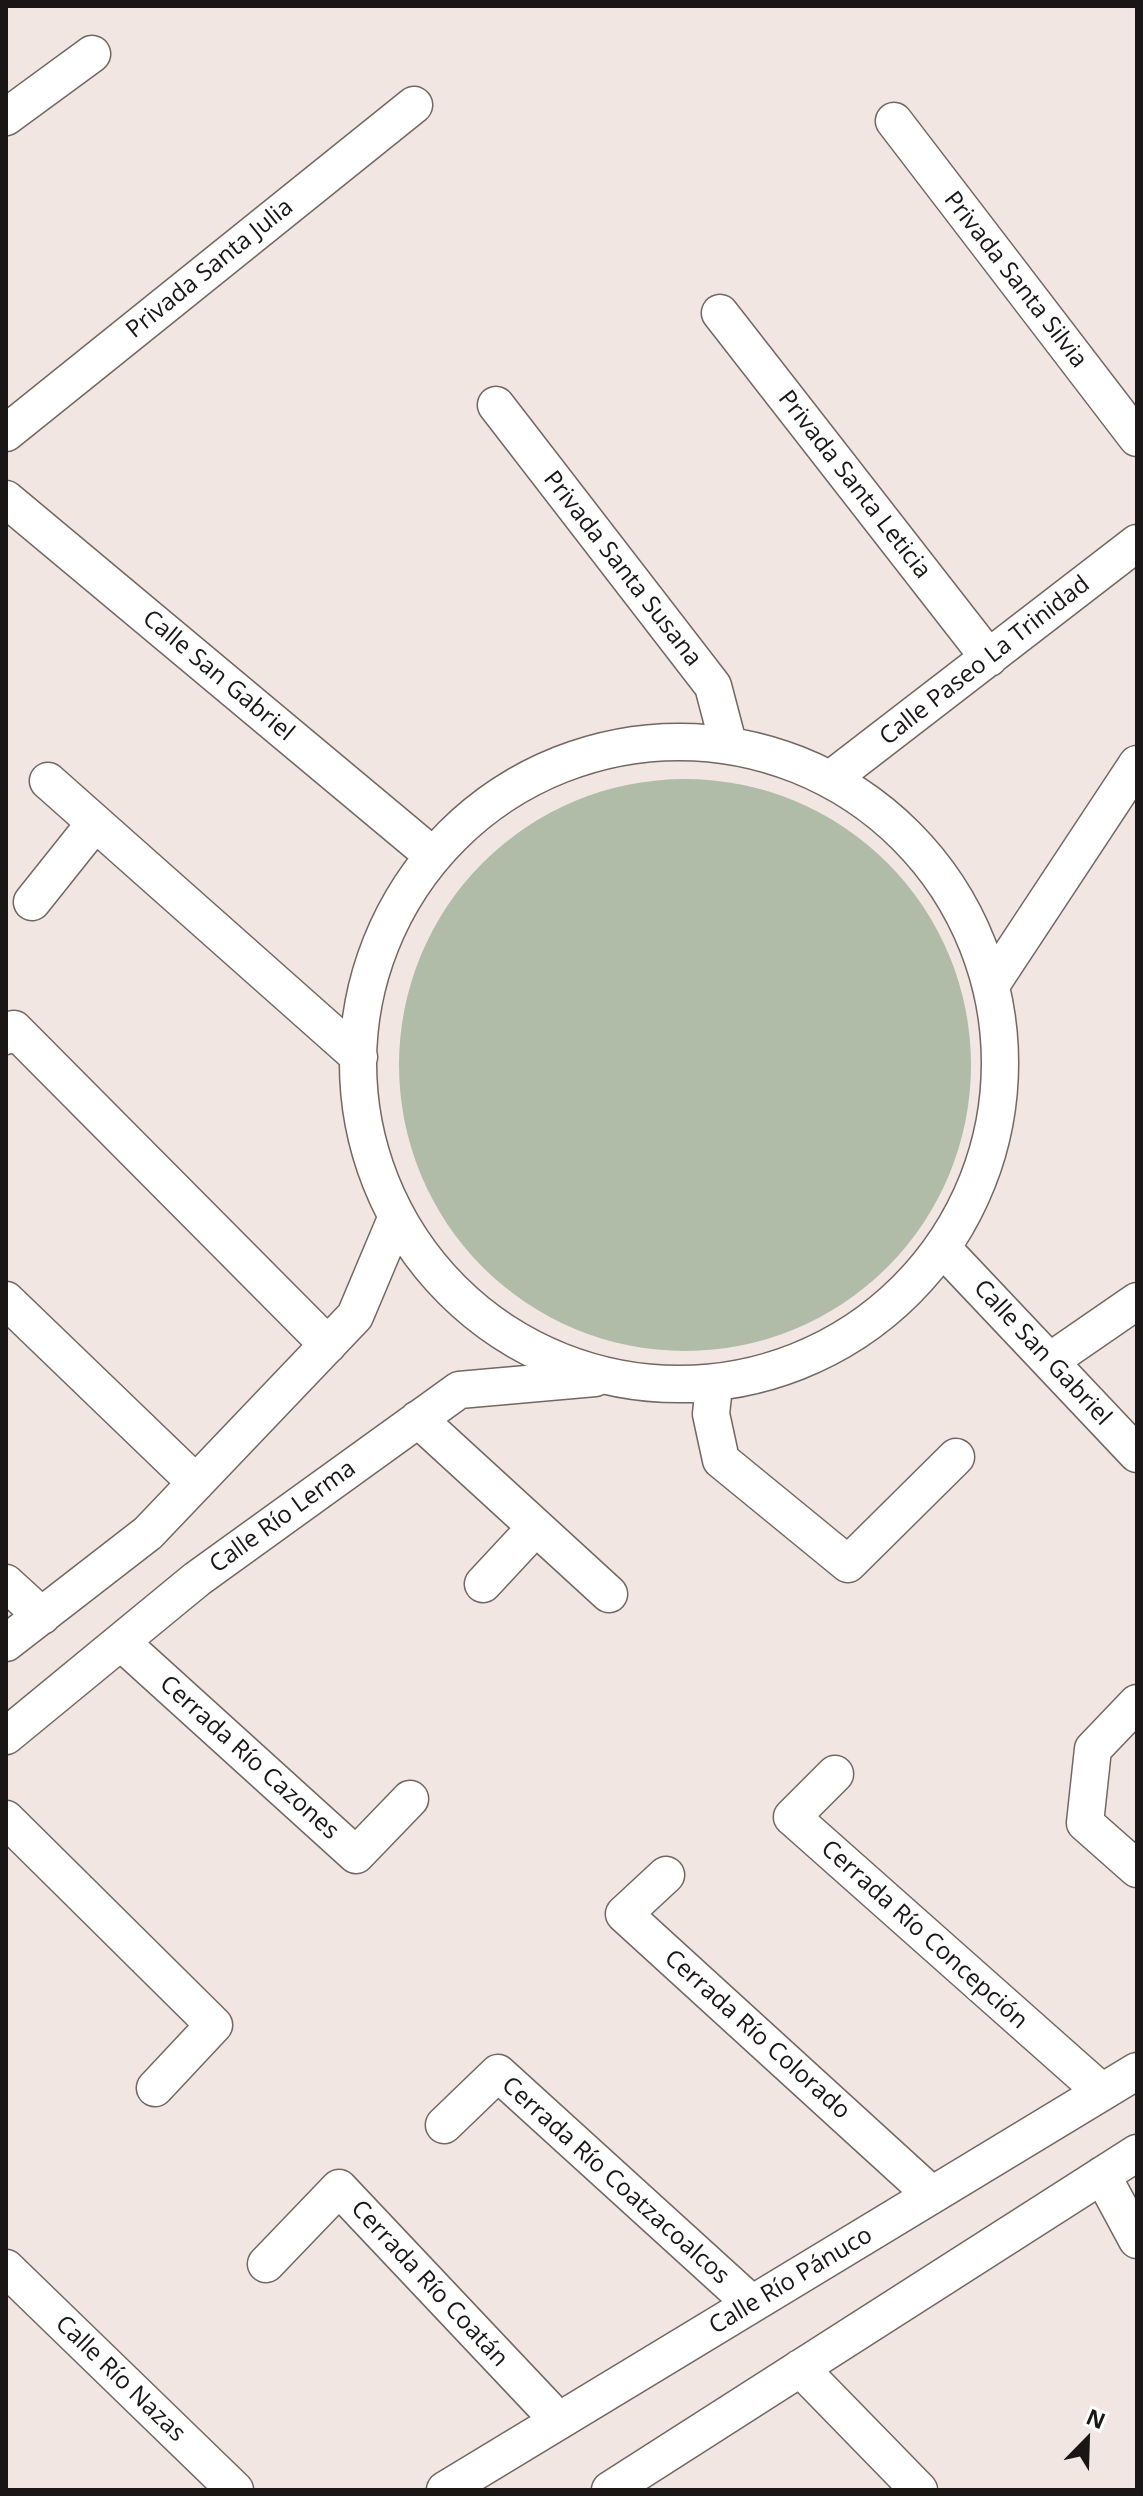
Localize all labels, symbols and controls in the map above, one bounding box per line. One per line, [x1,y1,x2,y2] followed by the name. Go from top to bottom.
[937,186,1093,374] street label: Privada Santa Silvia
[121,193,299,345] street label: Privada Santa Julia
[772,385,936,585] street label: Privada Santa Leticia
[537,466,707,672] street label: Privada Santa Susana
[874,570,1096,752] street label: Calle Paseo La Trinidad
[137,604,299,748] street label: Calle San Gabriel
[967,1274,1117,1432] street label: Calle San Gabriel
[204,1454,362,1580] street label: Calle Río Lerma
[153,1670,345,1846] street label: Cerrada Río Cazones
[815,1835,1033,2035] street label: Cerrada Río Concepción
[658,1944,856,2126] street label: Cerrada Río Colorado
[495,2071,735,2291] street label: Cerrada Río Coatzacoalcos
[345,2195,513,2373] street label: Cerrada Río Coatán
[704,2221,878,2341] street label: Calle Río Pánuco
[49,2310,191,2448] street label: Calle Río Nazas
[1047,2400,1127,2480] north arrow
[1082,2401,1110,2435] text: N

